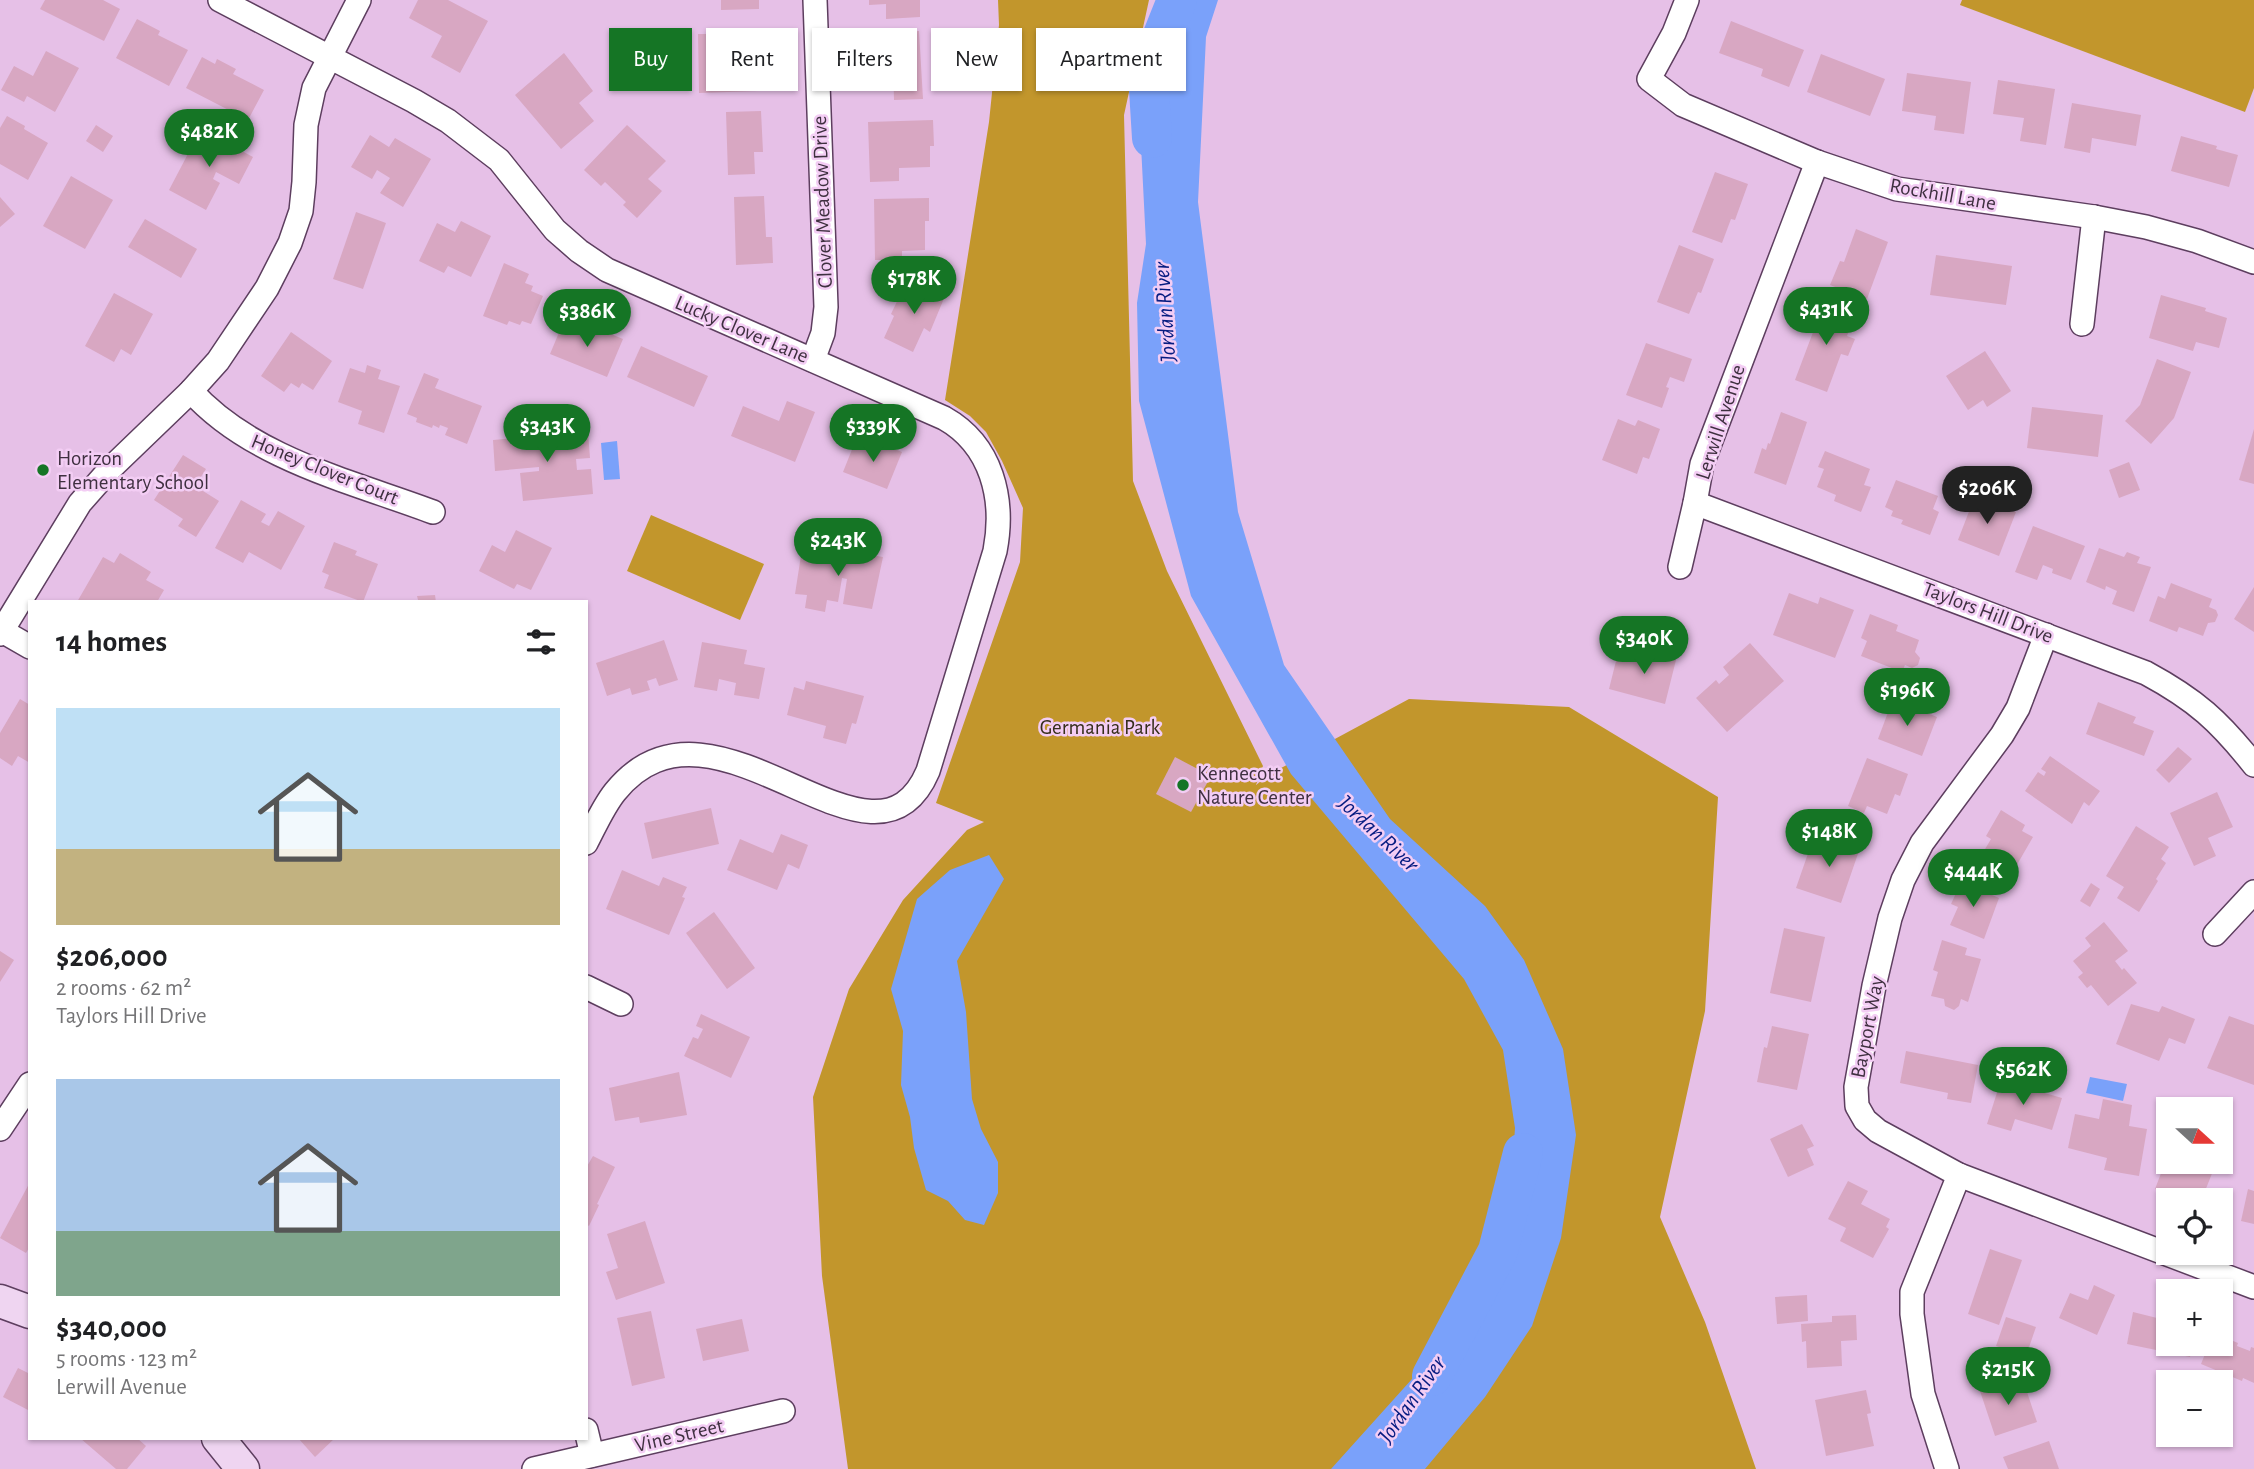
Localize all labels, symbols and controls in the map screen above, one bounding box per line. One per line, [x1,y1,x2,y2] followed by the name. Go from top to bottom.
[609,28,692,91] chip: Buy
[706,28,798,91] chip: Rent
[812,28,917,91] chip: Filters
[931,28,1022,91] chip: New
[1036,28,1186,91] chip: Apartment
[160,110,258,169] pin: $482K
[809,115,836,288] street label: Clover Meadow Drive
[180,120,238,143] text: $482K
[1888,175,1998,214] street label: Rockhill Lane
[865,256,963,316] pin: $178K
[1151,261,1181,364] water label: Jordan River
[887,267,941,290] text: $178K
[1777,288,1875,347] pin: $431K
[538,290,636,349] pin: $386K
[672,292,812,367] street label: Lucky Clover Lane
[1799,298,1853,321] text: $431K
[559,300,615,323] text: $386K
[1692,362,1749,482] street label: Lerwill Avenue
[498,405,596,464] pin: $343K
[824,405,922,464] pin: $339K
[519,415,575,438] text: $343K
[846,415,900,438] text: $339K
[248,430,402,509] street label: Honey Clover Court
[57,448,209,493] place label: Horizon Elementary School
[35,462,51,478] marker: Horizon Elementary School
[1938,466,2036,526] pin: $206K
[1958,477,2016,500] text: $206K
[789,518,887,578] pin: $243K
[810,529,866,552] text: $243K
[1920,578,2056,647] street label: Taylors Hill Drive
[1595,616,1693,676] pin: $340K
[522,623,560,661] icon: filters
[56,627,167,657] text: 14 homes
[1615,627,1673,650] text: $340K
[1858,668,1956,728] pin: $196K
[1880,679,1934,702] text: $196K
[1040,717,1161,738] park label: Germania Park
[245,754,371,880] icon: home
[1197,763,1312,808] place label: Kennecott Nature Center
[1175,777,1191,793] marker: Kennecott Nature Center
[1333,791,1423,877] water label: Jordan River
[1780,810,1878,869] pin: $148K
[1802,820,1856,843] text: $148K
[1924,850,2022,909] pin: $444K
[1944,860,2002,883] text: $444K
[56,942,168,972] text: $206,000
[1847,974,1888,1080] street label: Bayport Way
[56,977,191,1000] text: 2 rooms · 62 m²
[56,1005,207,1028] text: Taylors Hill Drive
[1974,1048,2072,1107] pin: $562K
[1995,1058,2051,1081] text: $562K
[2156,1097,2233,1174] north arrow
[2156,1097,2233,1447] map controls
[245,1125,371,1251] icon: home
[2156,1188,2233,1265] button: locate
[2156,1279,2233,1356] button: +
[56,1313,167,1343] text: $340,000
[56,1348,197,1371] text: 5 rooms · 123 m²
[1959,1348,2057,1407] pin: $215K
[1374,1352,1451,1448] water label: Jordan River
[1982,1358,2034,1381] text: $215K
[2156,1370,2233,1447] button: −
[56,1376,187,1399] text: Lerwill Avenue
[633,1415,726,1456] street label: Vine Street

